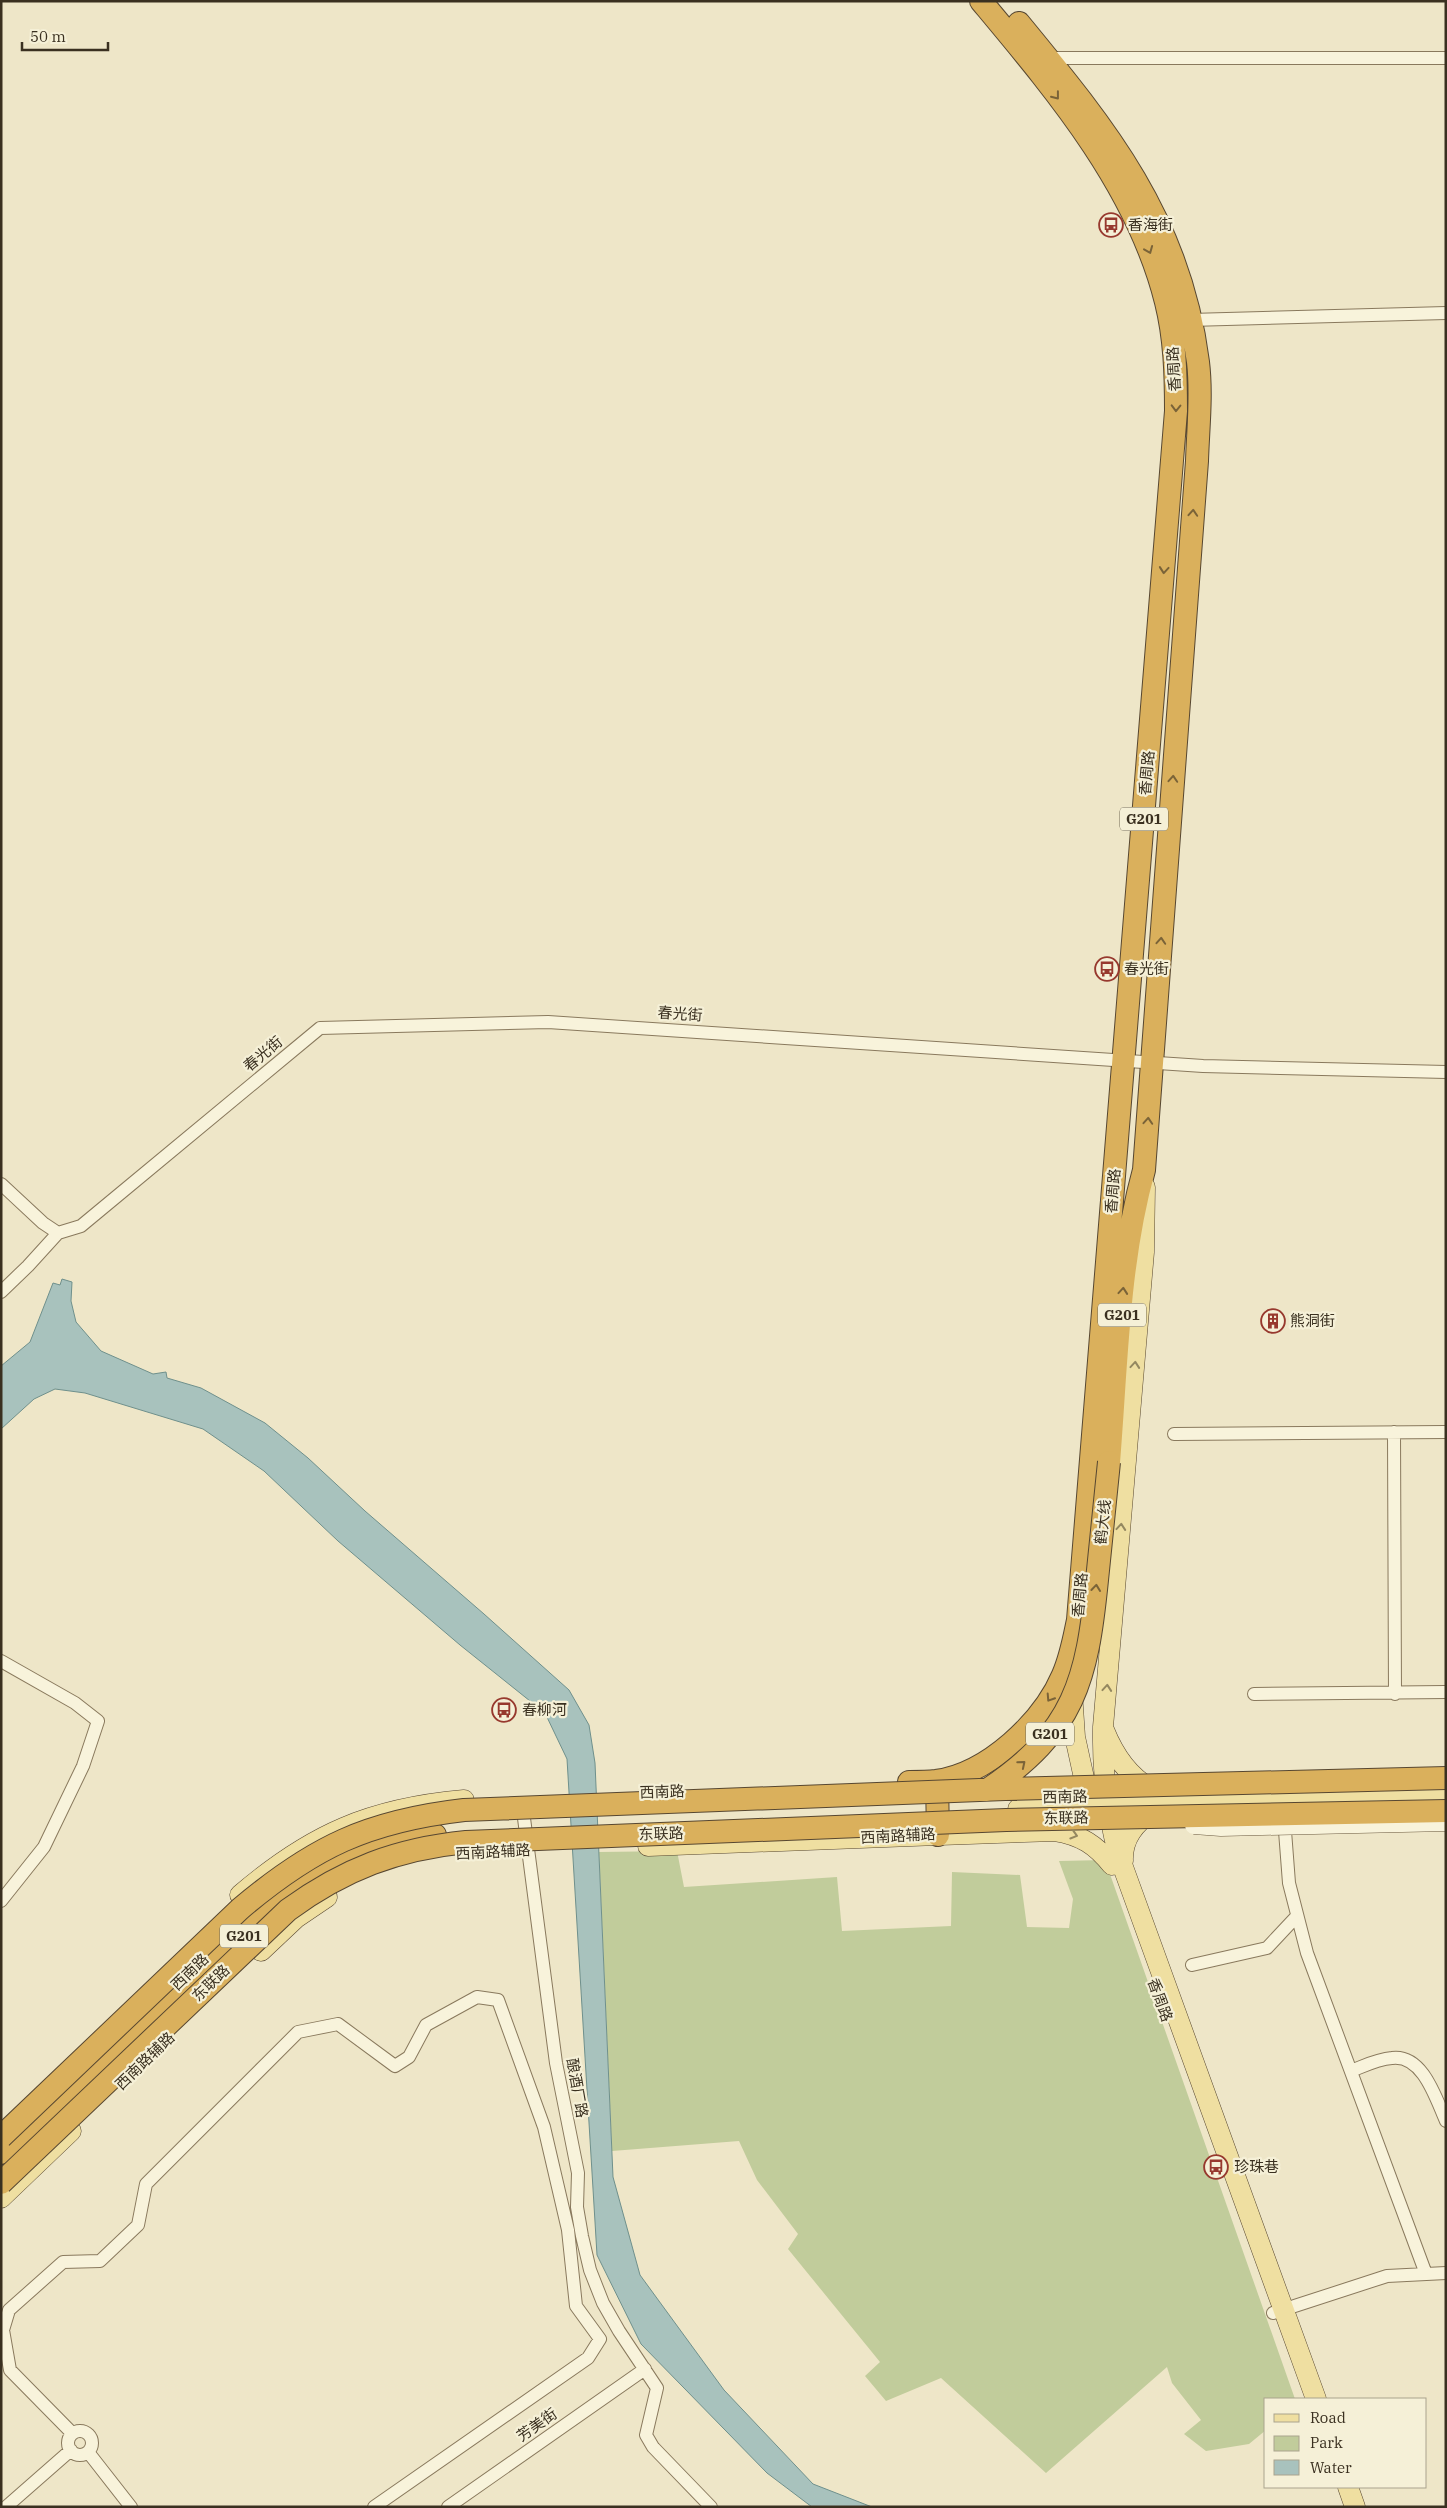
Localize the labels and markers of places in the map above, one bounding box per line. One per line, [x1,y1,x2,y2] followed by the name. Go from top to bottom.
[1098,212,1124,238] bus stop icon: 香海街
[1128,215,1173,234] place label: 香海街
[1094,956,1120,982] bus stop icon: 春光街
[1124,959,1169,978] place label: 春光街
[1260,1308,1286,1334] building icon: 熊洞街
[1290,1311,1335,1330] place label: 熊洞街
[491,1697,517,1723] bus stop icon: 春柳河
[522,1700,567,1719] place label: 春柳河
[1203,2154,1229,2180] bus stop icon: 珍珠巷
[1234,2157,1279,2176] place label: 珍珠巷

